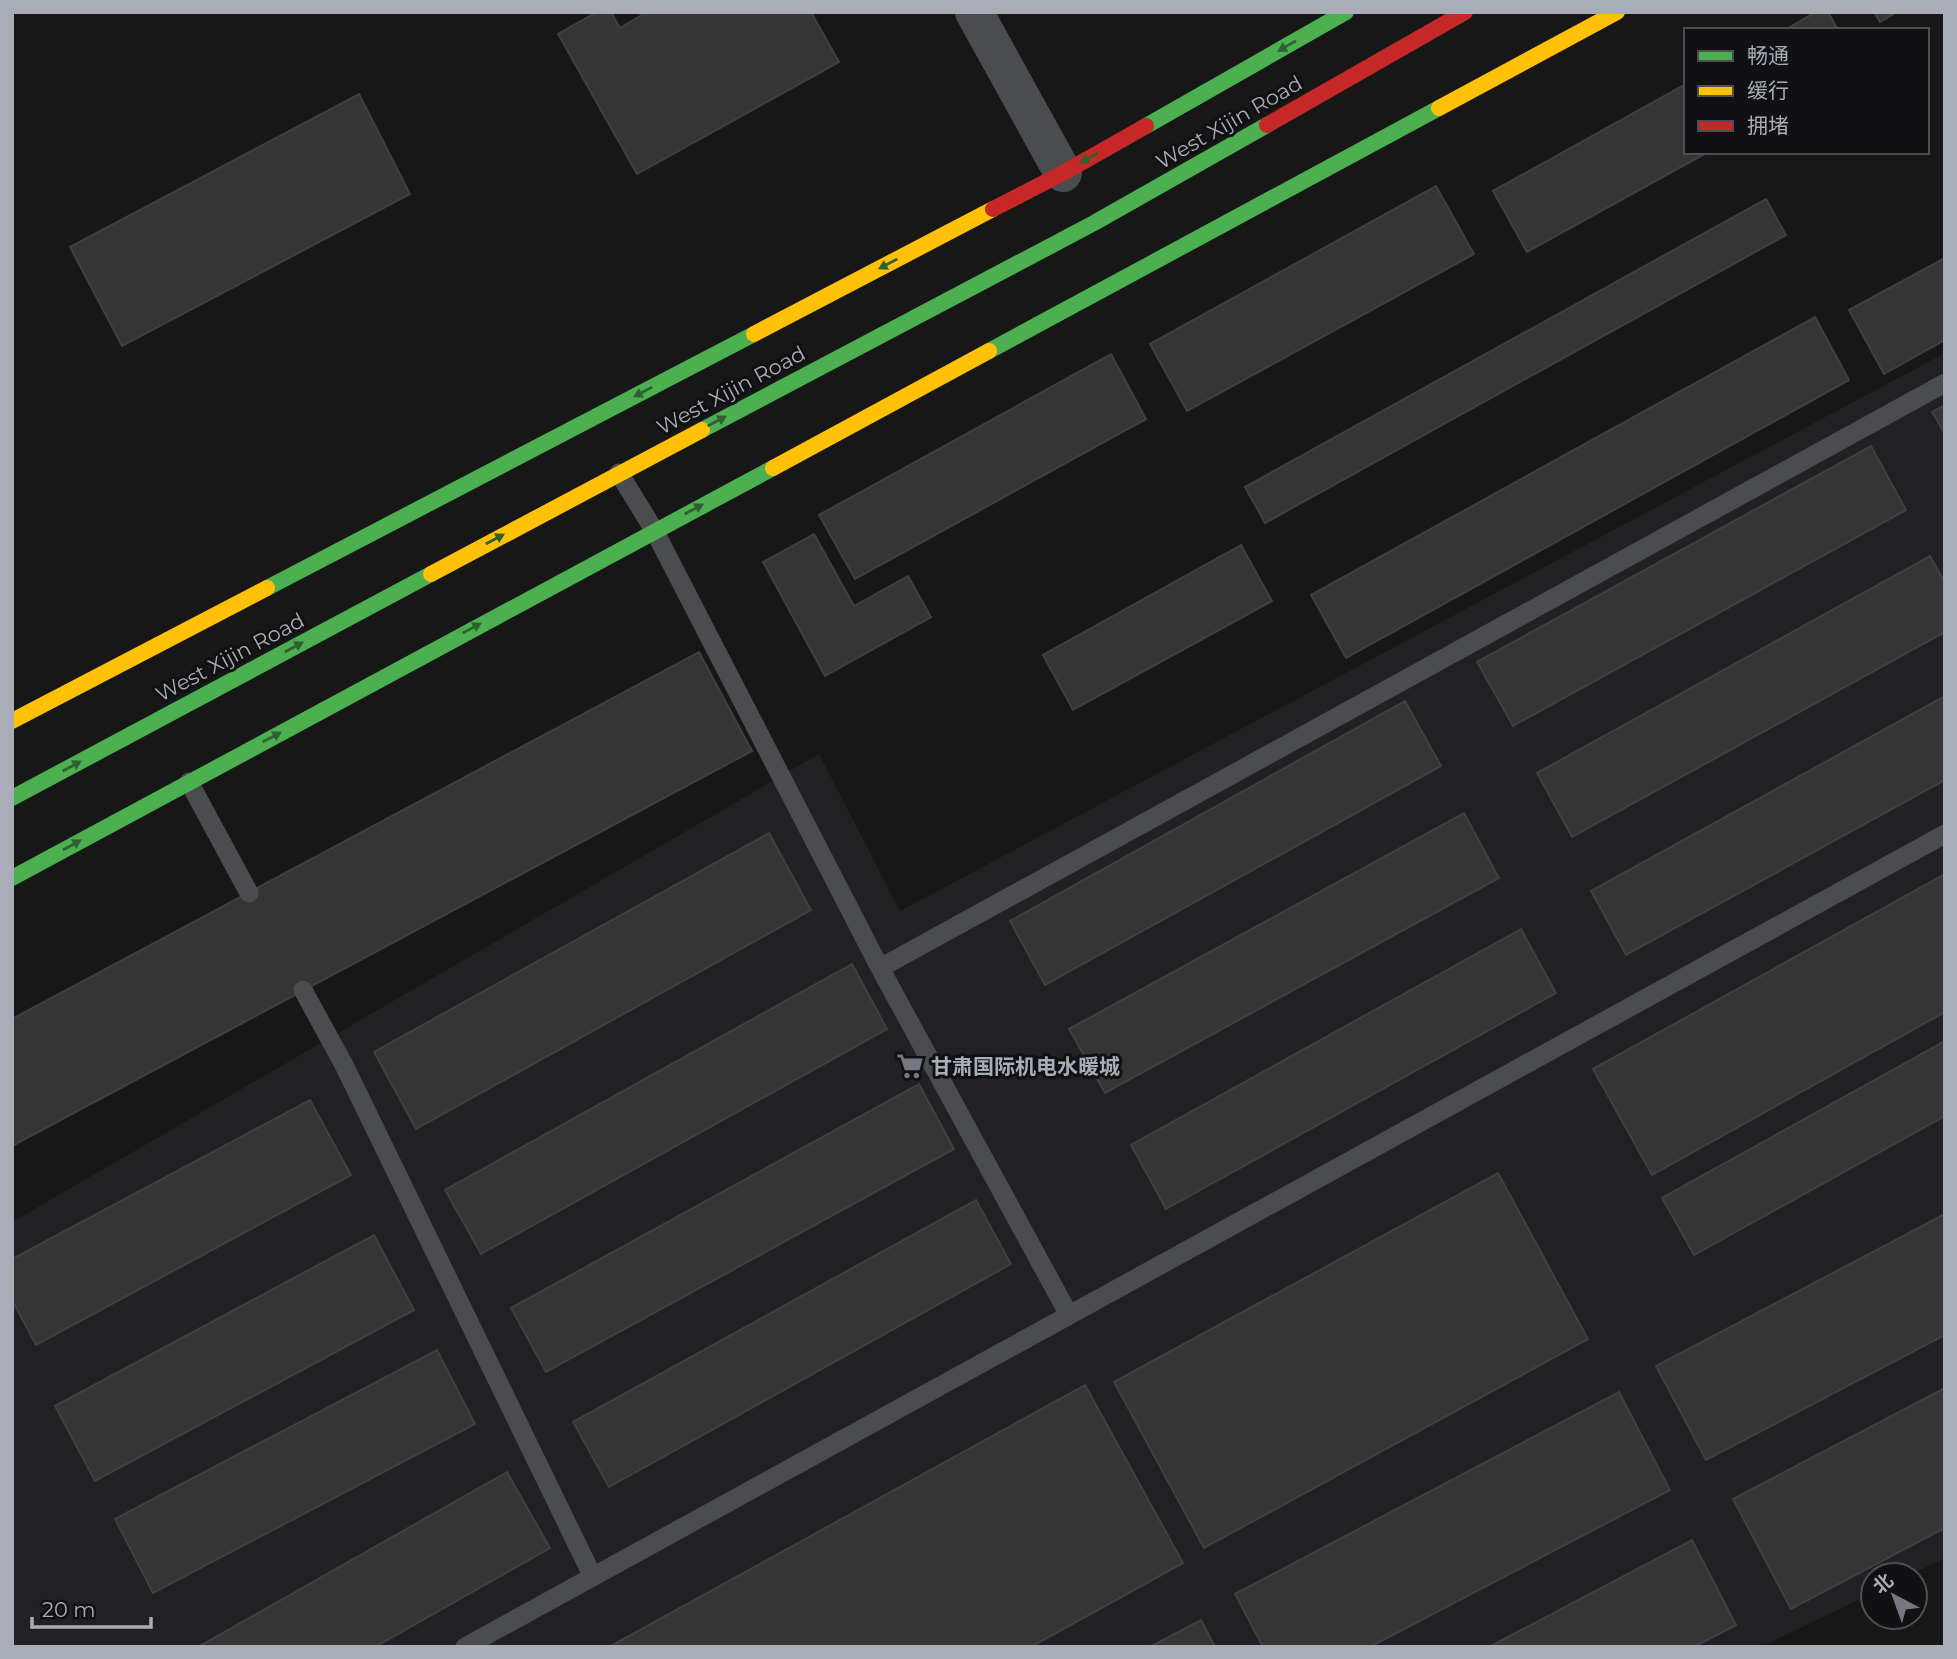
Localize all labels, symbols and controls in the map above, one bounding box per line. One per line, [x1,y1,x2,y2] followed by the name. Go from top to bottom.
[1684,28,1929,154] legend
[1277,40,1296,52] one-way arrow
[1747,43,1789,68] text: 畅通
[1151,70,1307,174] street label: West Xijin Road
[1747,78,1789,103] text: 缓行
[1747,113,1789,138] text: 拥堵
[1079,152,1099,164] one-way arrow
[878,259,898,270] one-way arrow
[652,340,810,440] street label: West Xijin Road
[633,386,652,398] one-way arrow
[708,415,727,427] one-way arrow
[684,503,704,514] one-way arrow
[485,534,505,545] one-way arrow
[151,607,309,707] street label: West Xijin Road
[463,623,483,635] one-way arrow
[285,641,304,653] one-way arrow
[262,731,282,742] one-way arrow
[63,760,82,772] one-way arrow
[62,839,82,851] one-way arrow
[895,1051,925,1081] supermarket icon: 甘肃国际机电水暖城
[931,1054,1120,1079] place label: 甘肃国际机电水暖城
[1859,1561,1929,1631] north arrow
[1868,1569,1898,1598] text: 北
[32,1586,150,1630] scale bar
[42,1597,96,1622] text: 20 m

